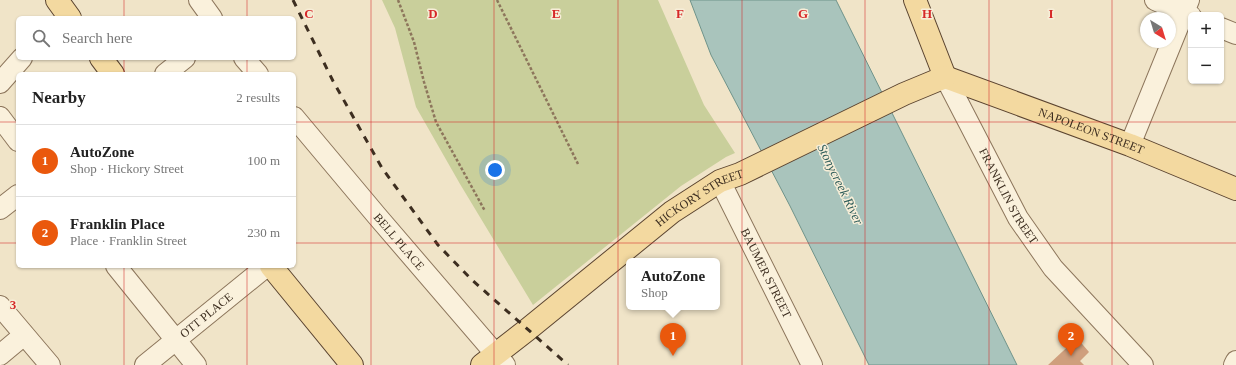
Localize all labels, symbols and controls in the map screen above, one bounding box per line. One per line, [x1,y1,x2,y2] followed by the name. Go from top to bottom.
[304,6,314,21] text: C
[428,6,438,21] text: D
[552,6,560,21] text: E
[676,6,684,21] text: F
[798,6,808,21] text: G
[922,6,932,21] text: H
[1048,6,1054,21] text: I
[1140,12,1176,48] north arrow
[1188,12,1224,84] map controls
[1188,12,1224,48] button: +
[16,16,296,60] search box
[30,27,52,49] icon: search
[62,30,132,46] text: Search here
[1188,48,1224,84] button: −
[32,88,86,107] text: Nearby
[236,90,280,105] text: 2 results
[1037,105,1147,157] street label: NAPOLEON STREET
[815,141,867,228] water label: Stonycreek River
[70,144,134,160] text: AutoZone
[976,146,1041,247] street label: FRANKLIN STREET
[42,153,48,168] text: 1
[247,153,280,168] text: 100 m
[485,160,505,180] your location
[70,161,184,176] text: Shop · Hickory Street
[653,166,746,230] street label: HICKORY STREET
[371,210,427,273] street label: BELL PLACE
[70,216,165,232] text: Franklin Place
[42,225,48,240] text: 2
[247,225,280,240] text: 230 m
[738,226,795,321] street label: BAUMER STREET
[70,233,187,248] text: Place · Franklin Street
[626,258,720,310] popup
[641,268,705,284] text: AutoZone
[641,285,668,300] text: Shop
[177,290,236,341] street label: OTT PLACE
[10,297,17,312] text: 3
[660,323,686,356] pin: 1
[1058,323,1084,356] pin: 2

